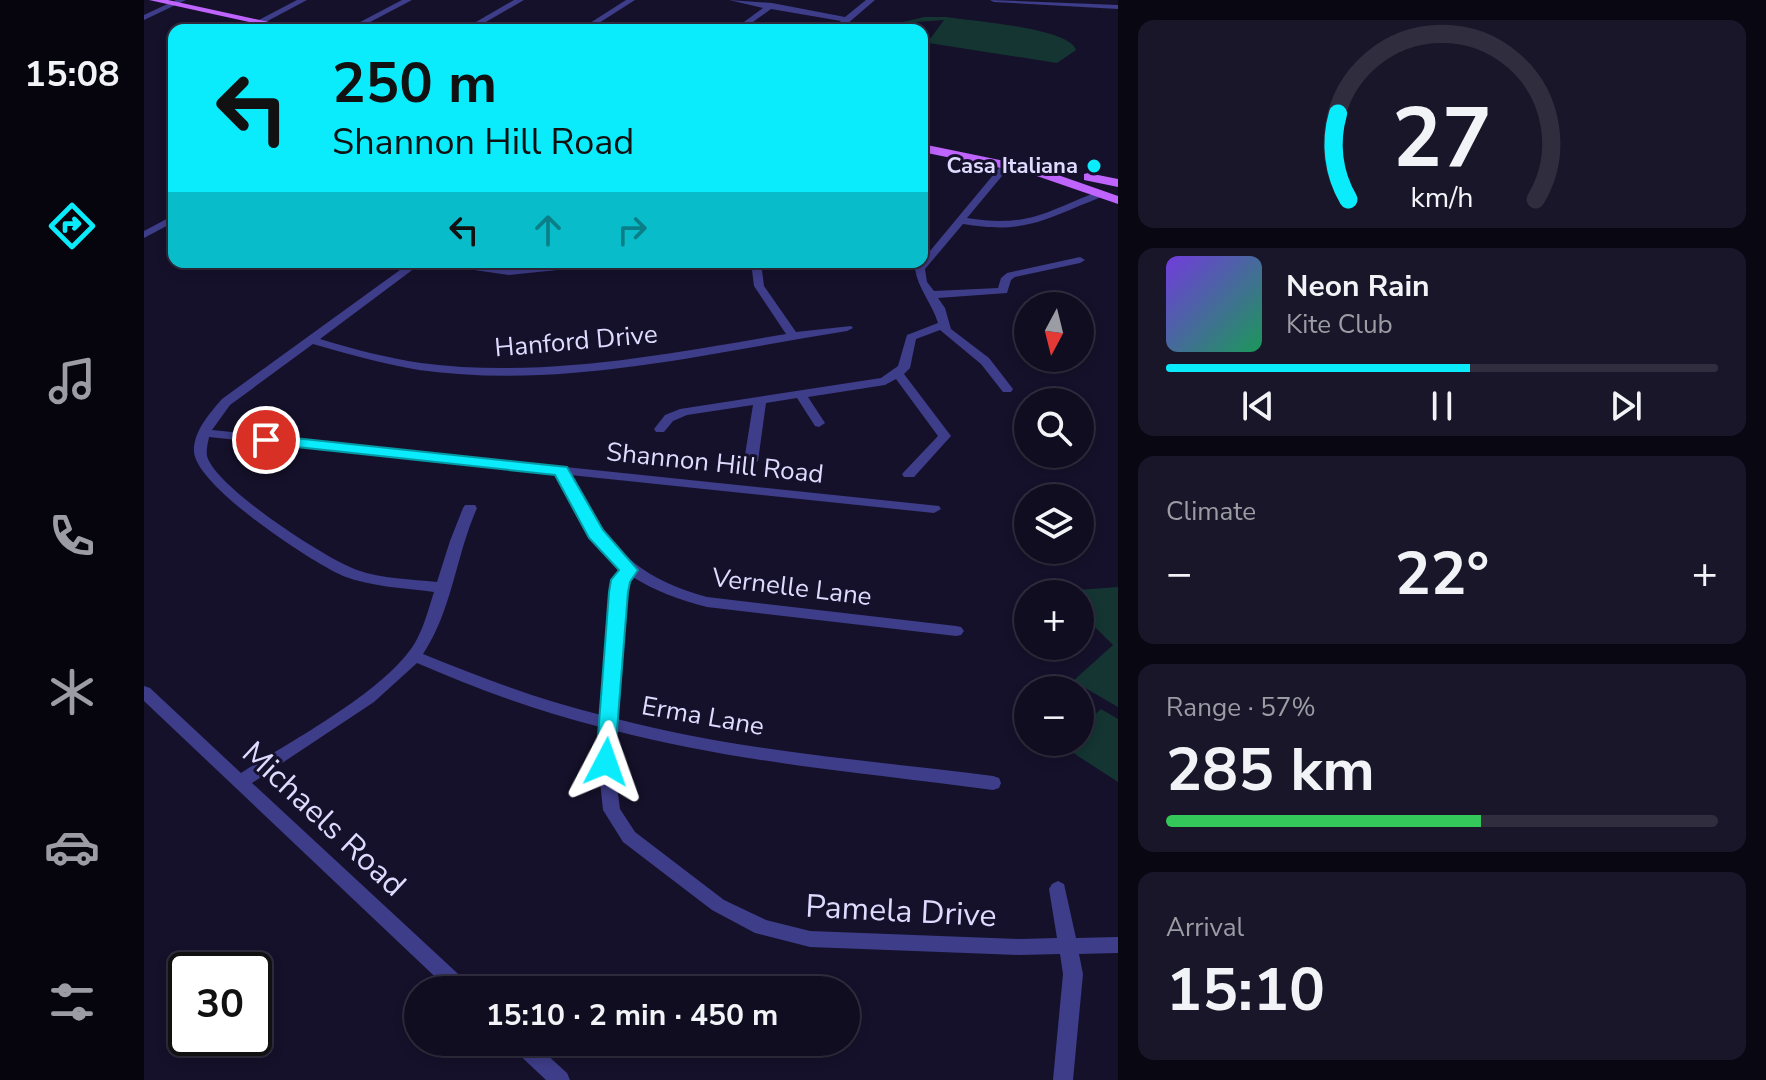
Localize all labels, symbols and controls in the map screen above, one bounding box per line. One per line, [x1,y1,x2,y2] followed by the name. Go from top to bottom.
[332,45,497,122] text: 250 m
[24,50,120,99] text: 15:08
[200,56,304,160] icon: left
[1392,82,1492,195] text: 27
[332,118,634,167] text: Shannon Hill Road
[946,151,1078,181] place label: Casa Italiana
[1085,157,1103,175] marker: Casa Italiana
[1411,178,1473,217] text: km/h
[44,198,100,254] icon: directions
[442,208,486,252] icon: left
[526,208,570,252] icon: ahead
[610,208,654,252] icon: right
[1286,266,1430,307] text: Neon Rain
[1014,292,1094,372] north arrow
[1014,292,1094,756] map controls
[1286,307,1393,342] text: Kite Club
[493,316,659,366] street label: Hanford Drive
[44,353,100,409] icon: music
[1236,384,1280,428] icon: previous
[1420,384,1464,428] icon: pause
[1604,384,1648,428] icon: next
[1014,388,1094,468] button: search
[232,406,300,474] pin
[244,418,288,462] icon: arrive
[605,434,825,492] street label: Shannon Hill Road
[1014,484,1094,564] button: layers
[1166,494,1256,529] text: Climate
[44,508,100,564] icon: phone
[1395,533,1489,615] text: 22°
[1166,544,1192,604] text: −
[1692,544,1718,604] text: +
[709,560,874,614] street label: Vernelle Lane
[1014,580,1094,660] button: +
[44,664,100,720] icon: climate
[1014,676,1094,756] button: −
[639,688,767,744] street label: Erma Lane
[1166,690,1316,725] text: Range · 57%
[564,720,648,804] position arrow
[1166,729,1375,811] text: 285 km
[233,732,415,906] street label: Michaels Road
[44,819,100,875] icon: car
[804,885,998,937] street label: Pamela Drive
[1166,910,1244,945] text: Arrival
[1166,949,1325,1031] text: 15:10
[168,952,272,1056] speed limit sign: 30
[44,974,100,1030] icon: filters
[486,995,778,1036] text: 15:10 · 2 min · 450 m

